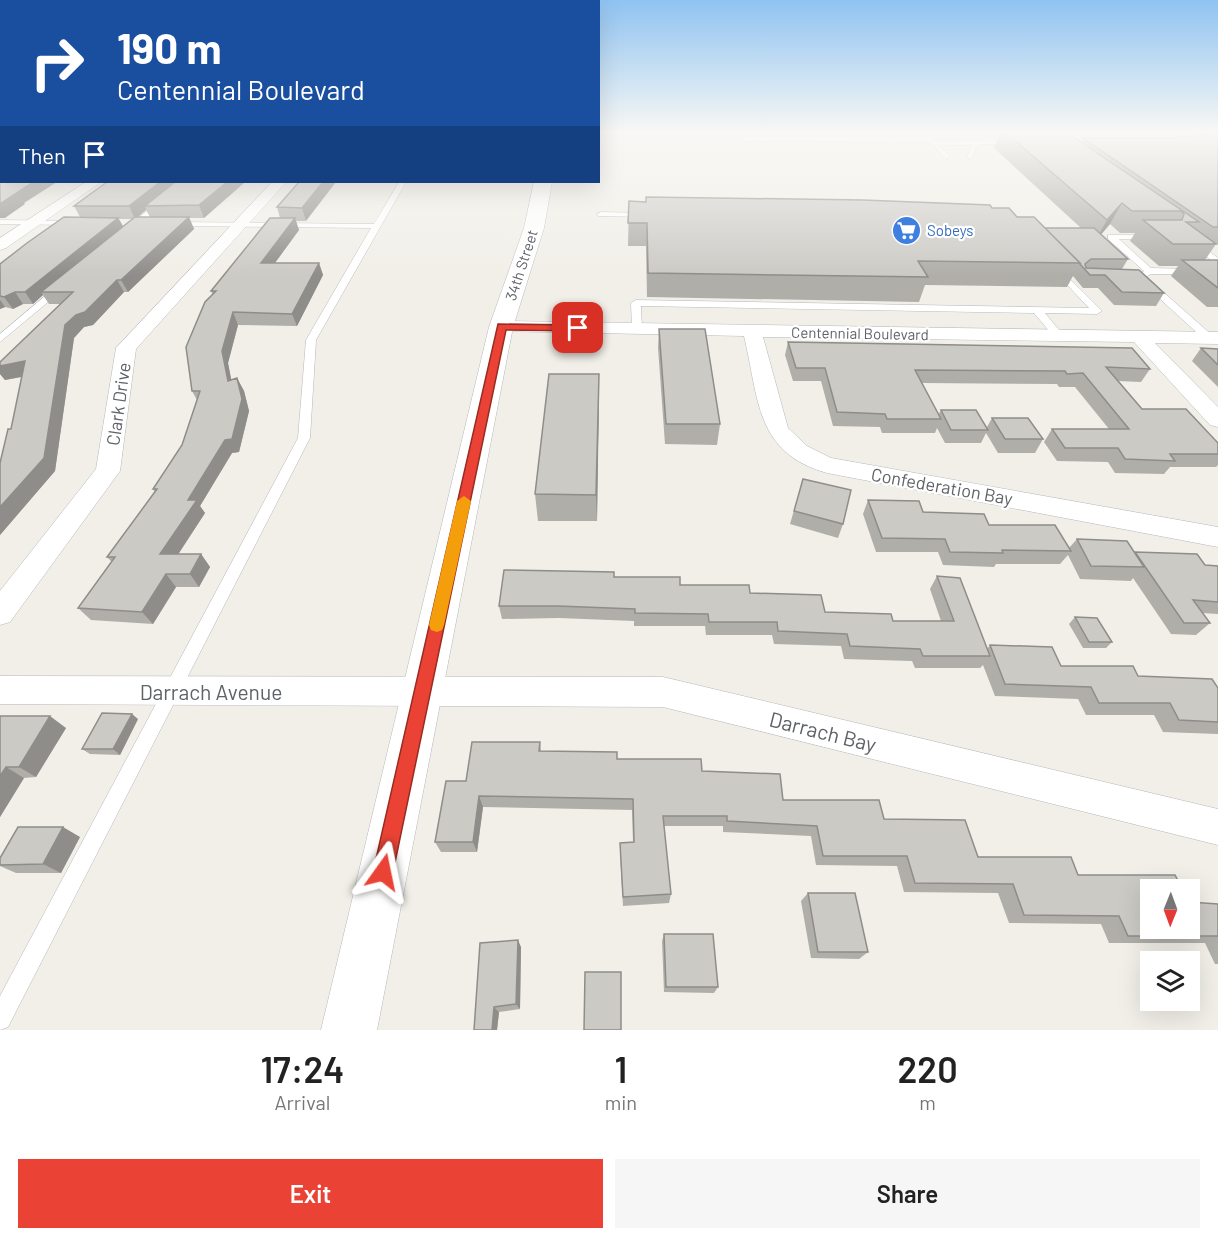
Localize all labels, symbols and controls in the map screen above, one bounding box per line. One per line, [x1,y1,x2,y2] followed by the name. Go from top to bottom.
[117,22,222,72] text: 190 m
[18,24,96,102] icon: right
[117,73,365,105] text: Centennial Boulevard
[78,138,111,171] icon: arrive
[18,142,66,168] text: Then
[890,214,922,246] supermarket icon: Sobeys
[927,221,974,239] place label: Sobeys
[501,227,541,303] street label: 34th Street
[552,302,603,353] pin
[561,311,594,344] icon: arrive
[791,323,929,343] street label: Centennial Boulevard
[101,361,135,447] street label: Clark Drive
[869,463,1015,509] street label: Confederation Bay
[140,679,282,704] street label: Darrach Avenue
[767,706,879,756] street label: Darrach Bay
[351,840,415,904] position arrow
[1140,879,1200,939] north arrow
[1140,879,1200,1011] map controls
[1140,951,1200,1011] button: layers
[260,1047,344,1090] text: 17:24
[615,1047,627,1090] text: 1
[898,1047,958,1090] text: 220
[274,1090,330,1114] text: Arrival
[605,1090,637,1114] text: min
[919,1090,936,1114] text: m
[18,1159,603,1228] button: Exit
[615,1159,1200,1228] button: Share

